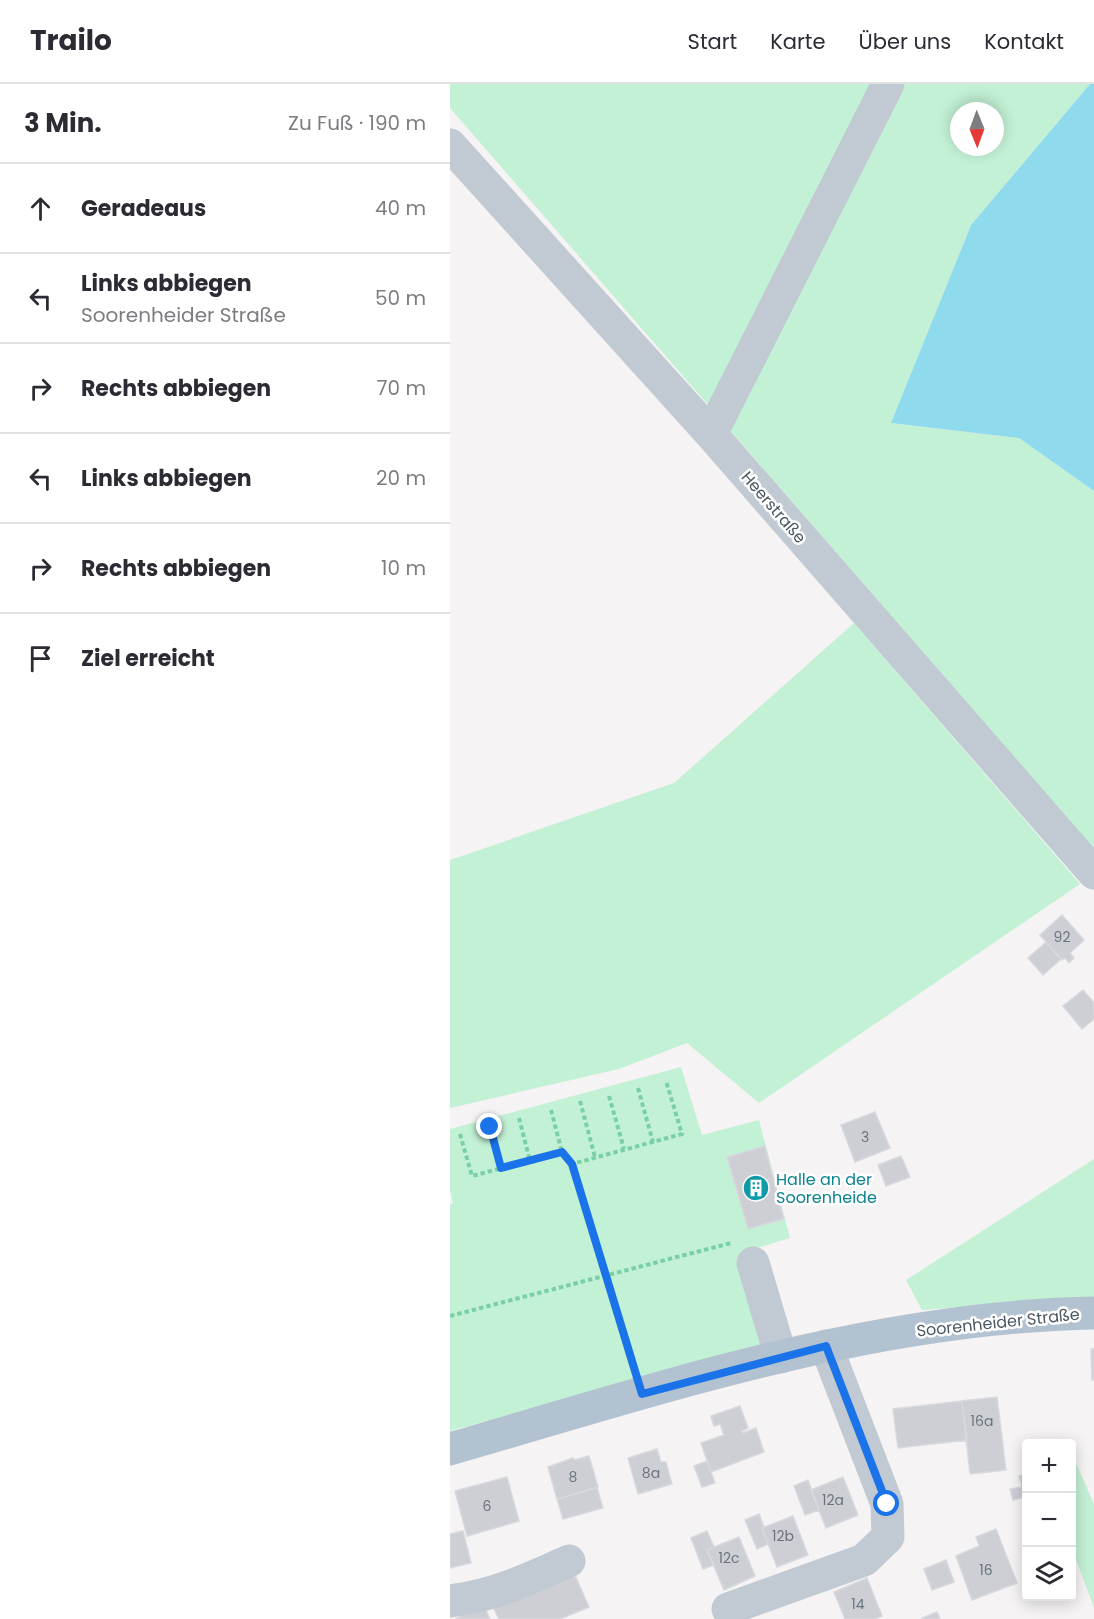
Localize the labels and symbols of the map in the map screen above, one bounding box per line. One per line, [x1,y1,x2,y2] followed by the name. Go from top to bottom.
[950,102,1004,156] north arrow
[736,466,811,548] street label: Heerstraße
[1054,927,1070,947] house number: 92
[476,1113,502,1139] route end
[861,1127,869,1147] house number: 3
[776,1168,877,1209] place label: Halle an der Soorenheide
[741,1173,771,1203] building icon: Halle an der Soorenheide
[915,1302,1081,1342] street label: Soorenheider Straße
[971,1411,993,1431] house number: 16a
[642,1463,660,1483] house number: 8a
[569,1467,578,1487] house number: 8
[822,1490,844,1510] house number: 12a
[873,1490,899,1516] route start
[483,1496,492,1516] house number: 6
[772,1526,794,1546] house number: 12b
[718,1548,740,1568] house number: 12c
[979,1560,993,1580] house number: 16
[851,1594,865,1614] house number: 14

